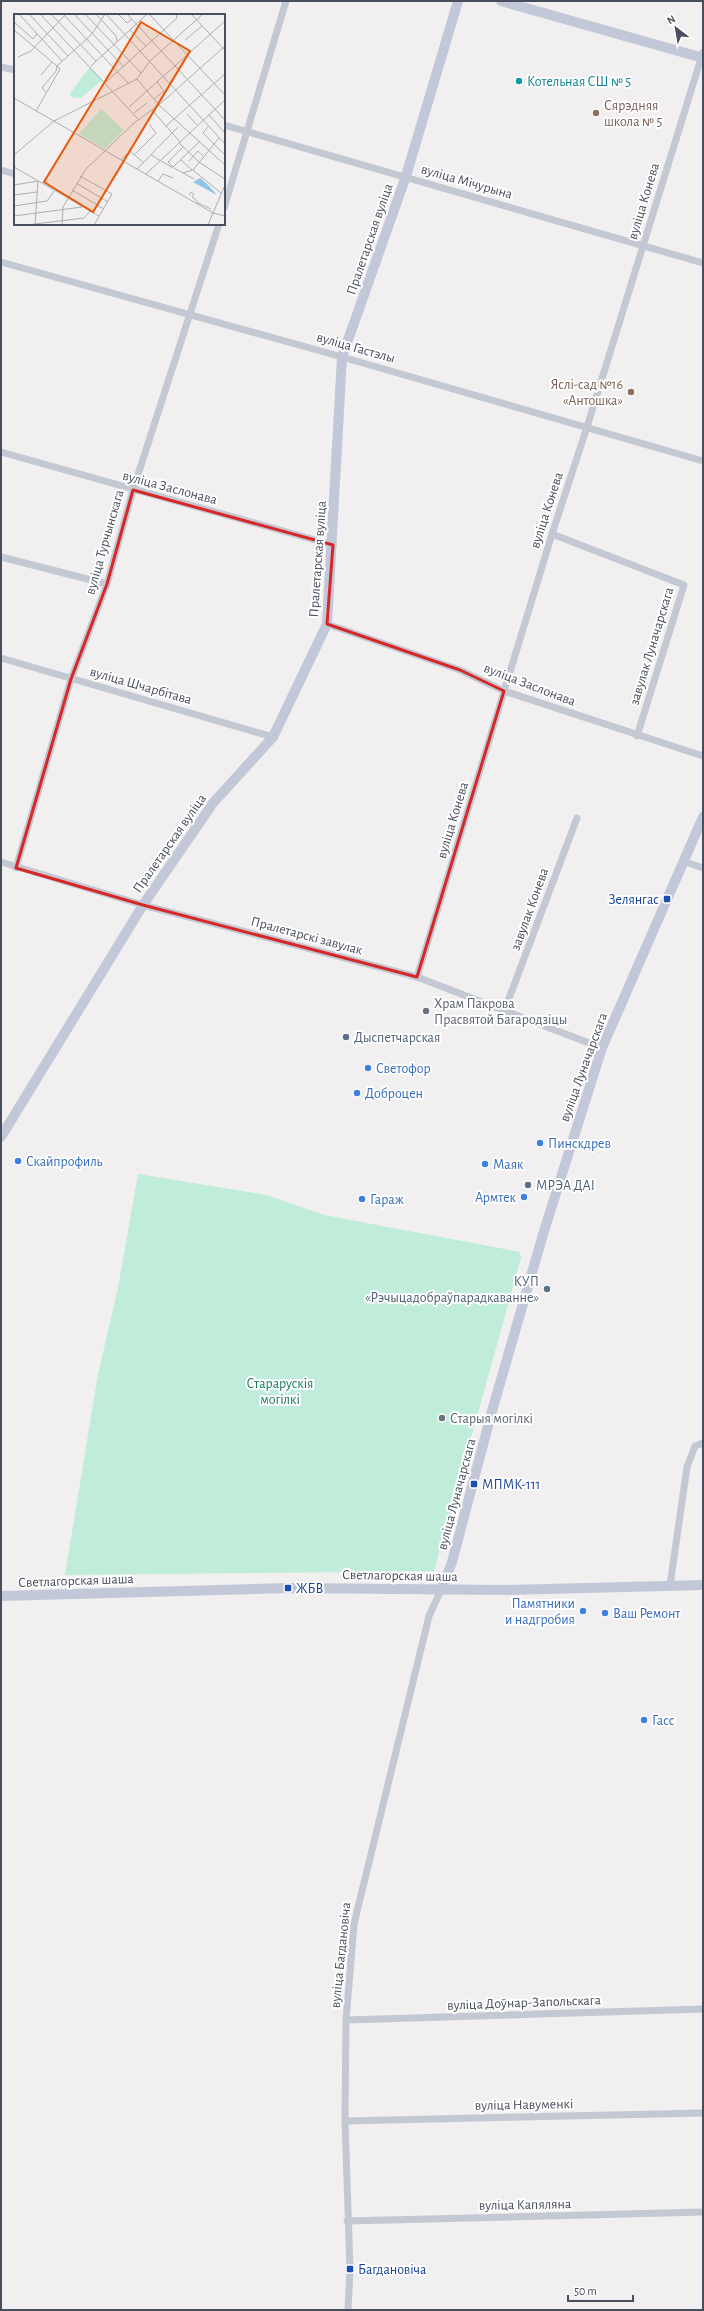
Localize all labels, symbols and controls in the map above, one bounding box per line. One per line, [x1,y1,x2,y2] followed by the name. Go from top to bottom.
[656,8,696,48] north arrow
[665,13,677,27] text: N
[14,14,225,225] inset map
[527,75,631,89] place label: Котельная СШ № 5
[514,76,524,86] marker: Котельная СШ № 5
[604,99,662,129] place label: Сярэдняя школа № 5
[591,108,601,118] marker: Сярэдняя школа № 5
[626,161,662,241] street label: вуліца Конева
[419,162,515,202] street label: вуліца Мічурына
[344,181,396,297] street label: Пралетарская вуліца
[315,330,397,366] street label: вуліца Гастэлы
[551,378,623,408] place label: Яслі-сад №16 «Антошка»
[626,387,636,397] marker: Яслі-сад №16 «Антошка»
[121,469,219,507] street label: вуліца Заслонава
[528,470,566,550] street label: вуліца Конева
[83,488,127,596] street label: вуліца Турчынскага
[307,500,329,618] street label: Пралетарская вуліца
[627,585,677,707] street label: завулак Луначарскага
[482,661,578,709] street label: вуліца Заслонава
[88,665,194,707] street label: вуліца Шчарбітава
[435,780,471,860] street label: вуліца Конева
[131,791,209,895] street label: Пралетарская вуліца
[509,866,552,953] street label: завулак Конева
[608,893,659,907] place label: Зелянгас
[662,894,672,904] marker: Зелянгас
[249,914,365,958] street label: Пралетарскі завулак
[434,997,567,1027] place label: Храм Пакрова Прасвятой Багародзіцы
[421,1006,431,1016] marker: Храм Пакрова Прасвятой Багародзіцы
[558,1010,610,1124] street label: вуліца Луначарскага
[354,1031,440,1045] place label: Дыспетчарская
[341,1032,351,1042] marker: Дыспетчарская
[376,1062,431,1076] place label: Светофор
[363,1063,373,1073] marker: Светофор
[365,1087,423,1101] place label: Доброцен
[352,1088,362,1098] marker: Доброцен
[548,1137,611,1151] place label: Пинскдрев
[535,1138,545,1148] marker: Пинскдрев
[26,1155,103,1169] place label: Скайпрофиль
[13,1156,23,1166] marker: Скайпрофиль
[493,1158,524,1172] place label: Маяк
[480,1159,490,1169] marker: Маяк
[536,1179,595,1193] place label: МРЭА ДАІ
[523,1180,533,1190] marker: МРЭА ДАІ
[475,1191,517,1205] place label: Армтек
[519,1192,529,1202] marker: Армтек
[370,1193,404,1207] place label: Гараж
[357,1194,367,1204] marker: Гараж
[365,1275,539,1305] place label: КУП «Рэчыцадобраўпарадкаванне»
[542,1284,552,1294] marker: КУП «Рэчыцадобраўпарадкаванне»
[247,1377,313,1407] park label: Старарускія могілкі
[450,1412,533,1426] place label: Старыя могілкі
[437,1413,447,1423] marker: Старыя могілкі
[435,1436,479,1552] street label: вуліца Луначарскага
[482,1478,540,1492] place label: МПМК-111
[469,1479,479,1489] marker: МПМК-111
[342,1568,459,1584] street label: Светлагорская шаша
[18,1572,135,1590] street label: Светлагорская шаша
[296,1582,324,1596] place label: ЖБВ
[283,1583,293,1593] marker: ЖБВ
[505,1597,575,1627] place label: Памятники и надгробия
[578,1606,588,1616] marker: Памятники и надгробия
[613,1607,681,1621] place label: Ваш Ремонт
[600,1608,610,1618] marker: Ваш Ремонт
[652,1714,675,1728] place label: Гасс
[639,1715,649,1725] marker: Гасс
[328,1901,354,2009] street label: вуліца Багдановіча
[447,1993,602,2013] street label: вуліца Доўнар-Запольскага
[475,2097,573,2113] street label: вуліца Навуменкі
[479,2197,572,2213] street label: вуліца Капяляна
[358,2263,427,2277] place label: Багдановіча
[345,2264,355,2274] marker: Багдановіча
[568,2277,633,2303] scale bar
[574,2285,597,2297] text: 50 m

